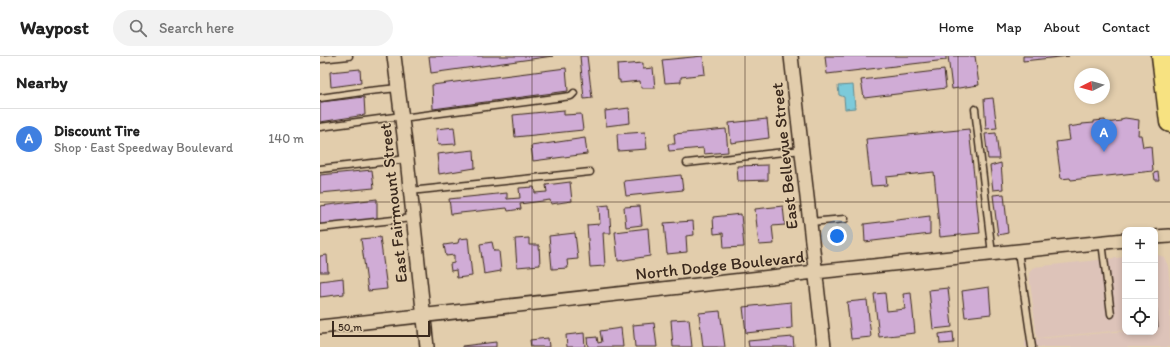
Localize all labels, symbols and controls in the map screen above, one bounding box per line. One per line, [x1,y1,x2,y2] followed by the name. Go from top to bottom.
[113,10,393,46] search box
[20,16,89,39] text: Waypost
[127,17,149,39] icon: search
[159,19,234,37] text: Search here
[939,19,974,36] text: Home
[996,19,1022,36] text: Map
[1044,19,1080,36] text: About
[1102,19,1150,36] text: Contact
[1074,68,1110,104] north arrow
[16,72,68,92] text: Nearby
[766,81,802,230] street label: East Bellevue Street
[1091,119,1117,152] pin: A
[54,122,140,140] text: Discount Tire
[375,122,411,284] street label: East Fairmount Street
[25,131,33,146] text: A
[268,131,304,146] text: 140 m
[54,140,233,155] text: Shop · East Speedway Boulevard
[827,226,847,246] your location
[1122,227,1158,335] map controls
[1122,227,1158,263] button: +
[634,246,806,284] street label: North Dodge Boulevard
[1122,263,1158,299] button: −
[1122,299,1158,335] button: locate
[332,319,430,338] scale bar
[338,321,362,334] text: 50 m

